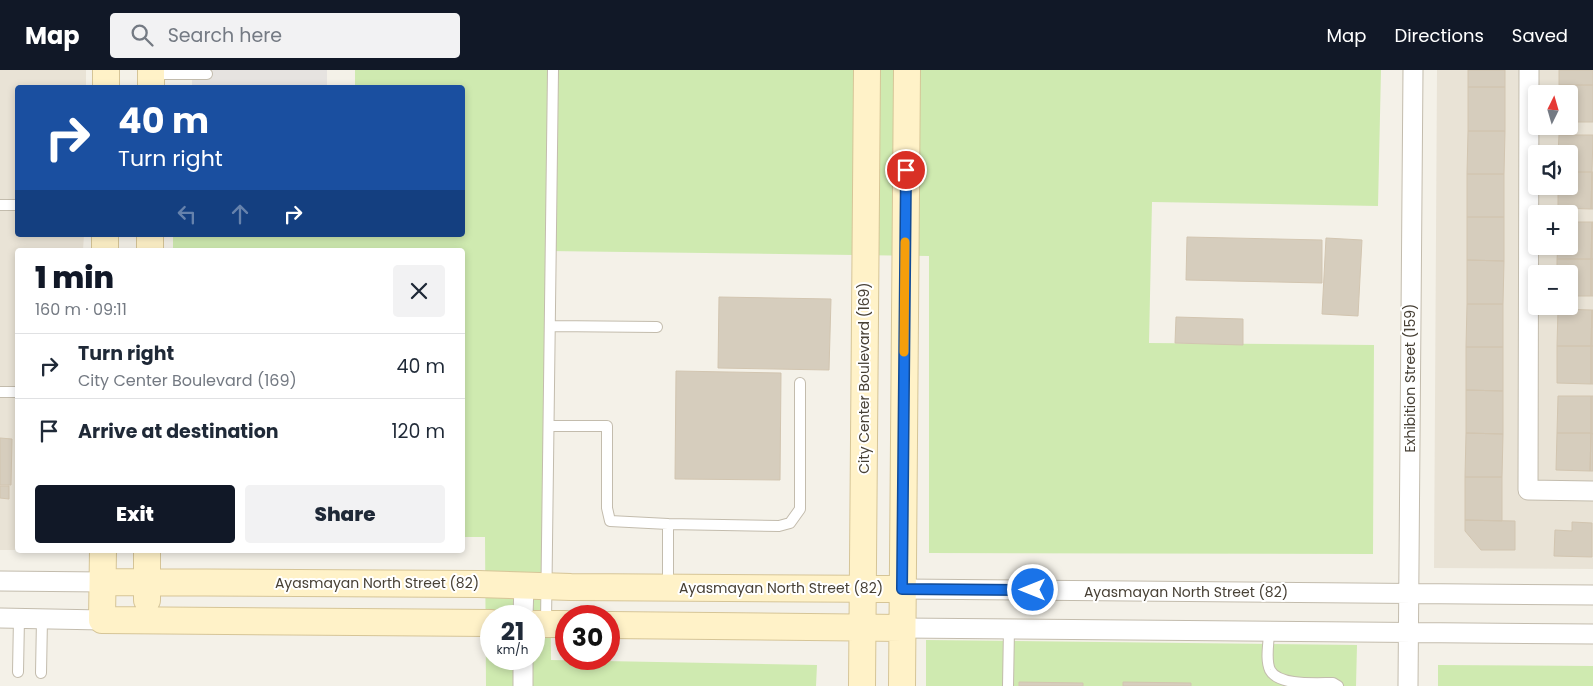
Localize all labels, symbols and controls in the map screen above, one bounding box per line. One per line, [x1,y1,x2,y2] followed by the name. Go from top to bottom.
[110,13,460,58] search box
[25,19,80,52] text: Map
[128,21,156,49] icon: search
[168,22,282,49] text: Search here
[1327,23,1366,48] text: Map
[1394,23,1484,48] text: Directions
[1512,23,1568,48] text: Saved
[1528,85,1578,135] north arrow
[1528,85,1578,315] map controls
[118,96,209,145] text: 40 m
[35,105,100,170] icon: right
[118,143,223,174] text: Turn right
[1528,145,1578,195] button: sound
[885,149,927,191] pin
[892,156,920,184] icon: arrive
[173,200,201,228] icon: left
[226,200,254,228] icon: ahead
[279,200,307,228] icon: right
[1528,205,1578,255] button: +
[35,256,114,299] text: 1 min
[393,265,445,317] button: close
[1528,265,1578,315] button: −
[854,282,874,474] street label: City Center Boulevard (169)
[35,298,127,321] text: 160 m · 09:11
[1400,304,1420,452] street label: Exhibition Street (159)
[78,340,174,367] text: Turn right
[35,352,63,380] icon: right
[396,353,445,380] text: 40 m
[78,369,297,392] text: City Center Boulevard (169)
[35,417,63,445] icon: arrive
[78,418,279,445] text: Arrive at destination
[391,418,445,445] text: 120 m
[35,485,235,543] button: Exit
[245,485,445,543] button: Share
[1006,563,1058,615] position arrow
[275,573,479,593] street label: Ayasmayan North Street (82)
[679,578,883,598] street label: Ayasmayan North Street (82)
[1084,582,1288,602] street label: Ayasmayan North Street (82)
[555,605,620,670] speed limit sign: 30
[501,614,524,649] text: 21
[497,641,528,658] text: km/h

